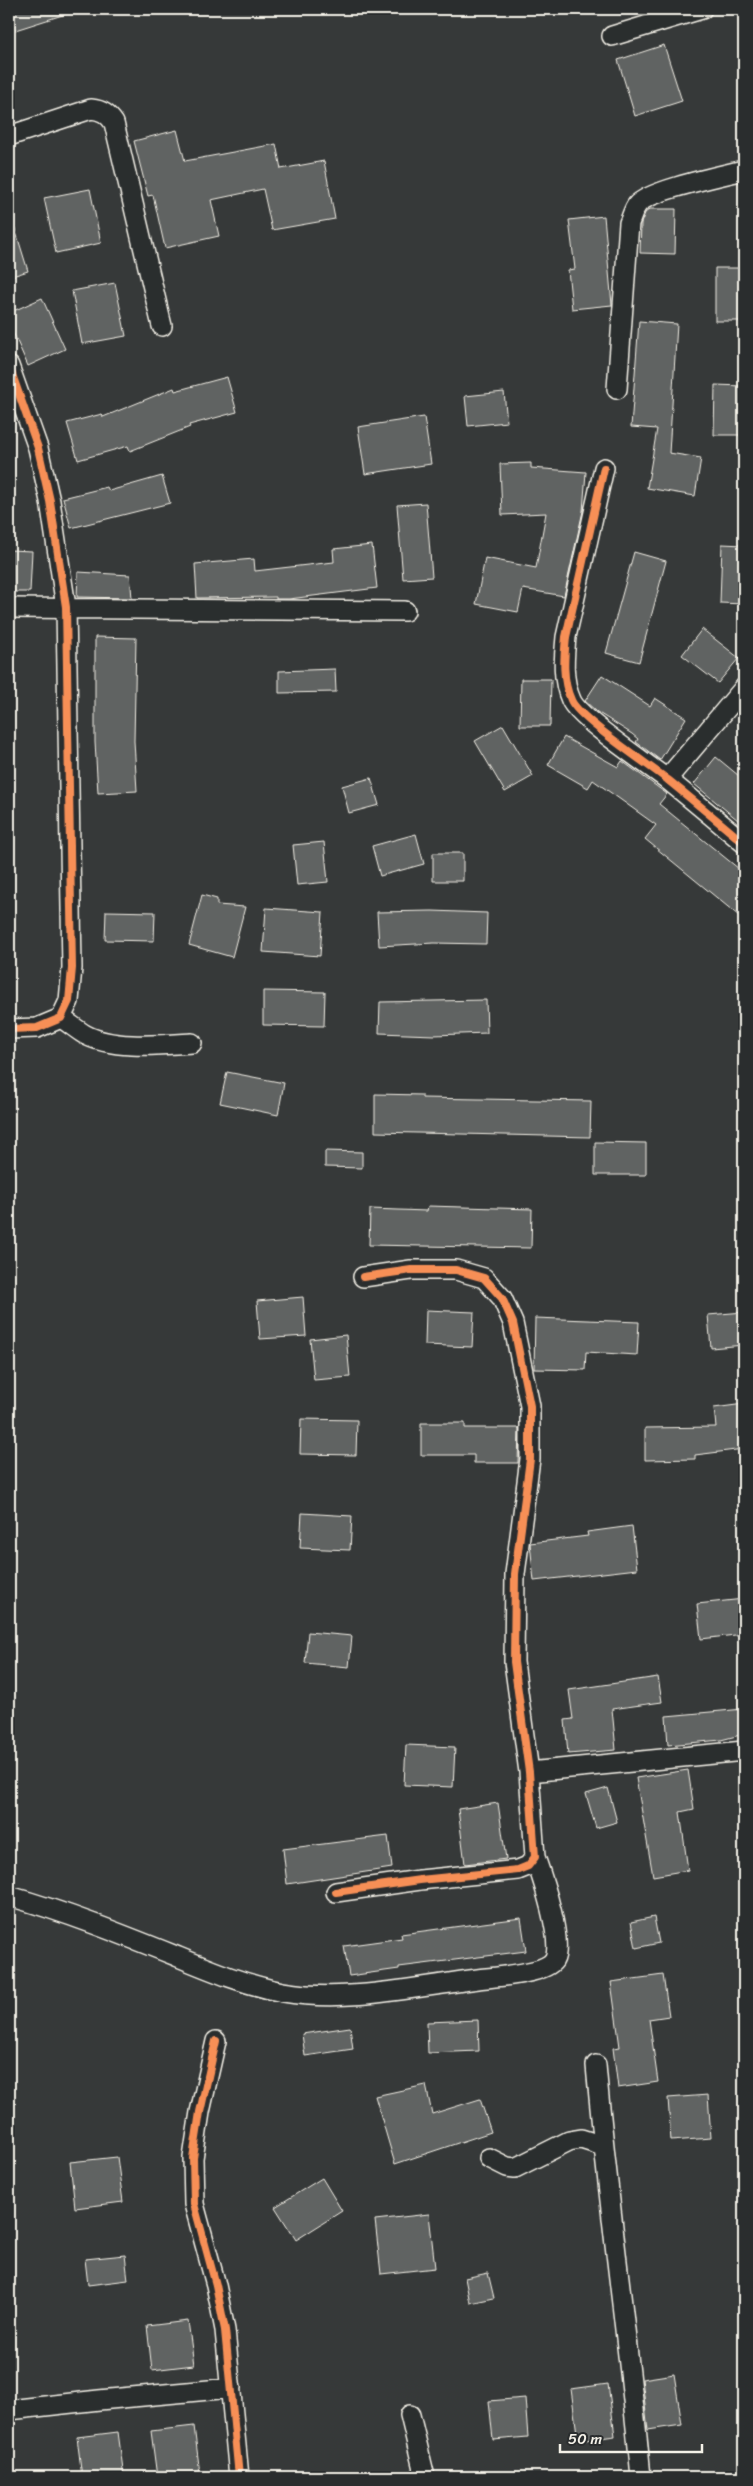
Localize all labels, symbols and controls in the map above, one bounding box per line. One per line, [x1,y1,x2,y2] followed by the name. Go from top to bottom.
[560,2421,703,2453] scale bar
[568,2426,603,2452] text: 50 m

